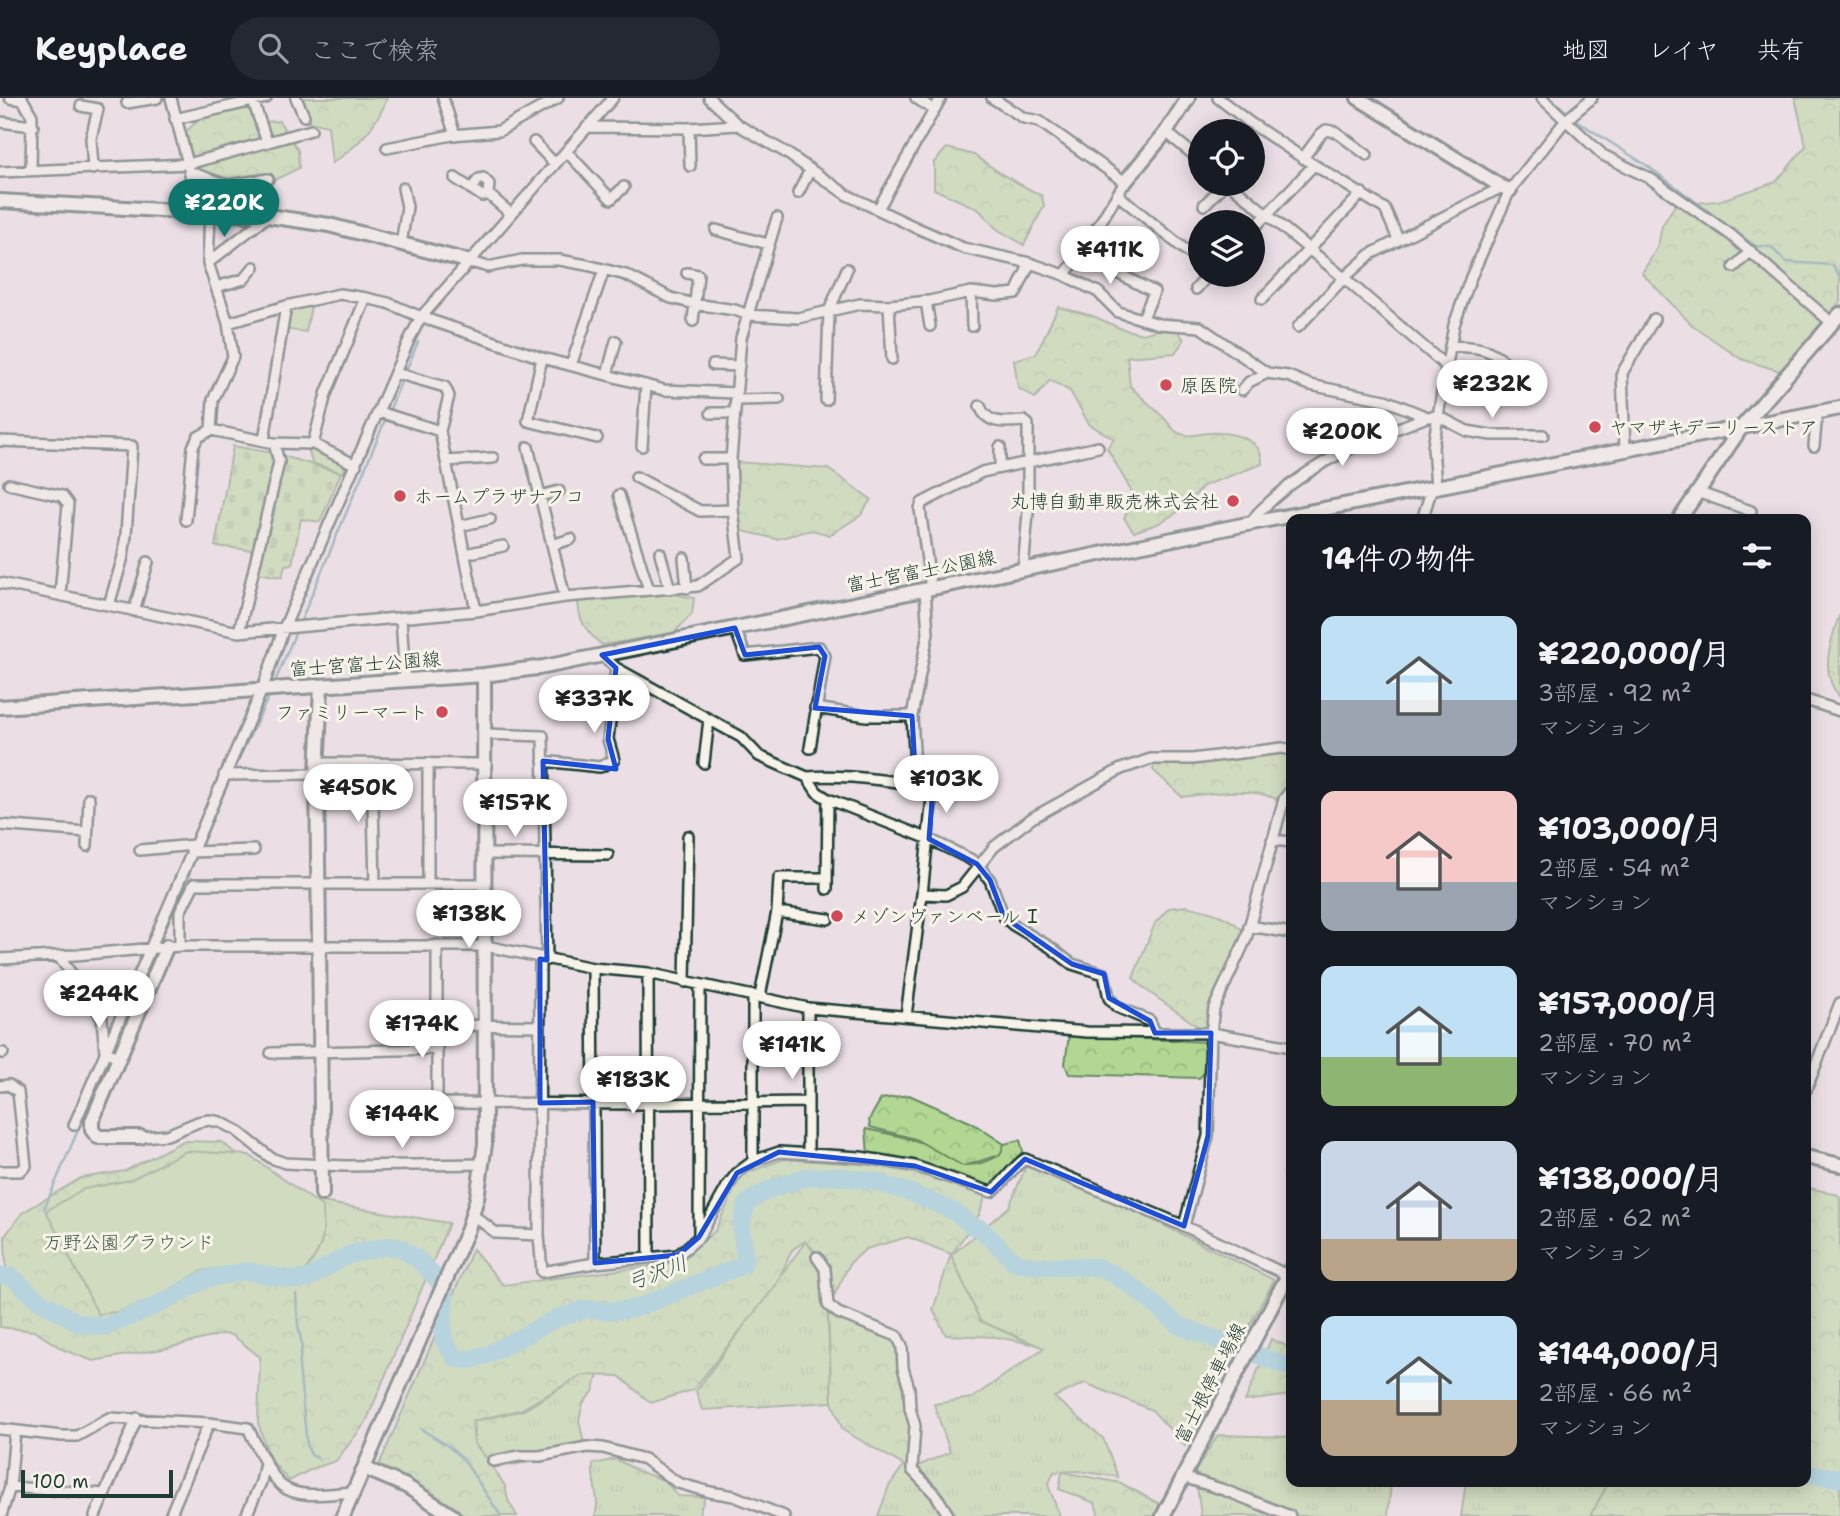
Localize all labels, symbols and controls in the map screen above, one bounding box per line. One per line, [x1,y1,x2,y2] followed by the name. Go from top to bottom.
[230,17,720,80] search box
[35,26,188,71] text: Keyplace
[254,29,292,67] icon: search
[310,32,440,67] text: ここで検索
[1562,34,1610,66] text: 地図
[1648,34,1719,66] text: レイヤ
[1757,34,1805,66] text: 共有
[1188,119,1265,287] map controls
[1188,119,1265,196] button: locate
[175,180,273,239] pin: ¥220K
[184,187,264,217] text: ¥220K
[1188,210,1265,287] button: layers
[1061,226,1159,286] pin: ¥411K
[1077,234,1143,264] text: ¥411K
[1443,360,1541,420] pin: ¥232K
[1453,368,1531,398] text: ¥232K
[1180,373,1237,398] place label: 原医院
[1158,377,1174,393] marker: 原医院
[1293,408,1391,468] pin: ¥200K
[1609,415,1818,440] place label: ヤマザキデーリーストア
[1302,416,1382,446] text: ¥200K
[1587,419,1603,435] marker: ヤマザキデーリーストア
[414,484,584,509] place label: ホームプラザナフコ
[392,488,408,504] marker: ホームプラザナフコ
[1010,489,1219,514] place label: 丸博自動車販売株式会社
[1225,493,1241,509] marker: 丸博自動車販売株式会社
[1738,537,1776,575] icon: filters
[1321,538,1475,579] text: 14件の物件
[844,544,998,598] street label: 富士宮富士公園線
[1538,633,1731,674] text: ¥220,000/月
[1377,644,1461,728] icon: home
[288,646,442,682] street label: 富士宮富士公園線
[545,676,643,735] pin: ¥337K
[1538,678,1692,708] text: 3部屋 · 92 m²
[555,683,633,713] text: ¥337K
[276,700,428,725] place label: ファミリーマート
[434,704,450,720] marker: ファミリーマート
[1538,712,1652,742] text: マンション
[897,756,995,815] pin: ¥103K
[910,763,982,793] text: ¥103K
[309,764,407,824] pin: ¥450K
[319,772,397,802] text: ¥450K
[466,780,564,839] pin: ¥157K
[479,787,551,817] text: ¥157K
[1538,808,1723,849] text: ¥103,000/月
[1377,819,1461,903] icon: home
[1538,853,1690,883] text: 2部屋 · 54 m²
[1538,887,1652,917] text: マンション
[420,890,518,950] pin: ¥138K
[432,898,506,928] text: ¥138K
[851,904,1038,929] place label: メゾンヴァンベール I
[829,908,845,924] marker: メゾンヴァンベール I
[50,970,148,1030] pin: ¥244K
[59,978,139,1008] text: ¥244K
[1538,983,1720,1024] text: ¥157,000/月
[1377,994,1461,1078] icon: home
[373,1000,471,1060] pin: ¥174K
[385,1008,459,1038] text: ¥174K
[743,1021,841,1081] pin: ¥141K
[1538,1028,1692,1058] text: 2部屋 · 70 m²
[759,1029,825,1059] text: ¥141K
[584,1056,682,1116] pin: ¥183K
[1538,1062,1652,1092] text: マンション
[596,1064,670,1094] text: ¥183K
[353,1090,451,1150] pin: ¥144K
[365,1098,439,1128] text: ¥144K
[1538,1158,1724,1199] text: ¥138,000/月
[1377,1169,1461,1253] icon: home
[1538,1203,1691,1233] text: 2部屋 · 62 m²
[43,1230,215,1255] park label: 万野公園グラウンド
[1538,1237,1652,1267] text: マンション
[623,1249,691,1297] water label: 弓沢川
[1169,1318,1251,1448] street label: 富士根停車場線
[1538,1333,1723,1374] text: ¥144,000/月
[1377,1344,1461,1428] icon: home
[1538,1378,1692,1408] text: 2部屋 · 66 m²
[1538,1412,1652,1442] text: マンション
[21,1467,173,1499] scale bar
[32,1469,89,1494] text: 100 m

